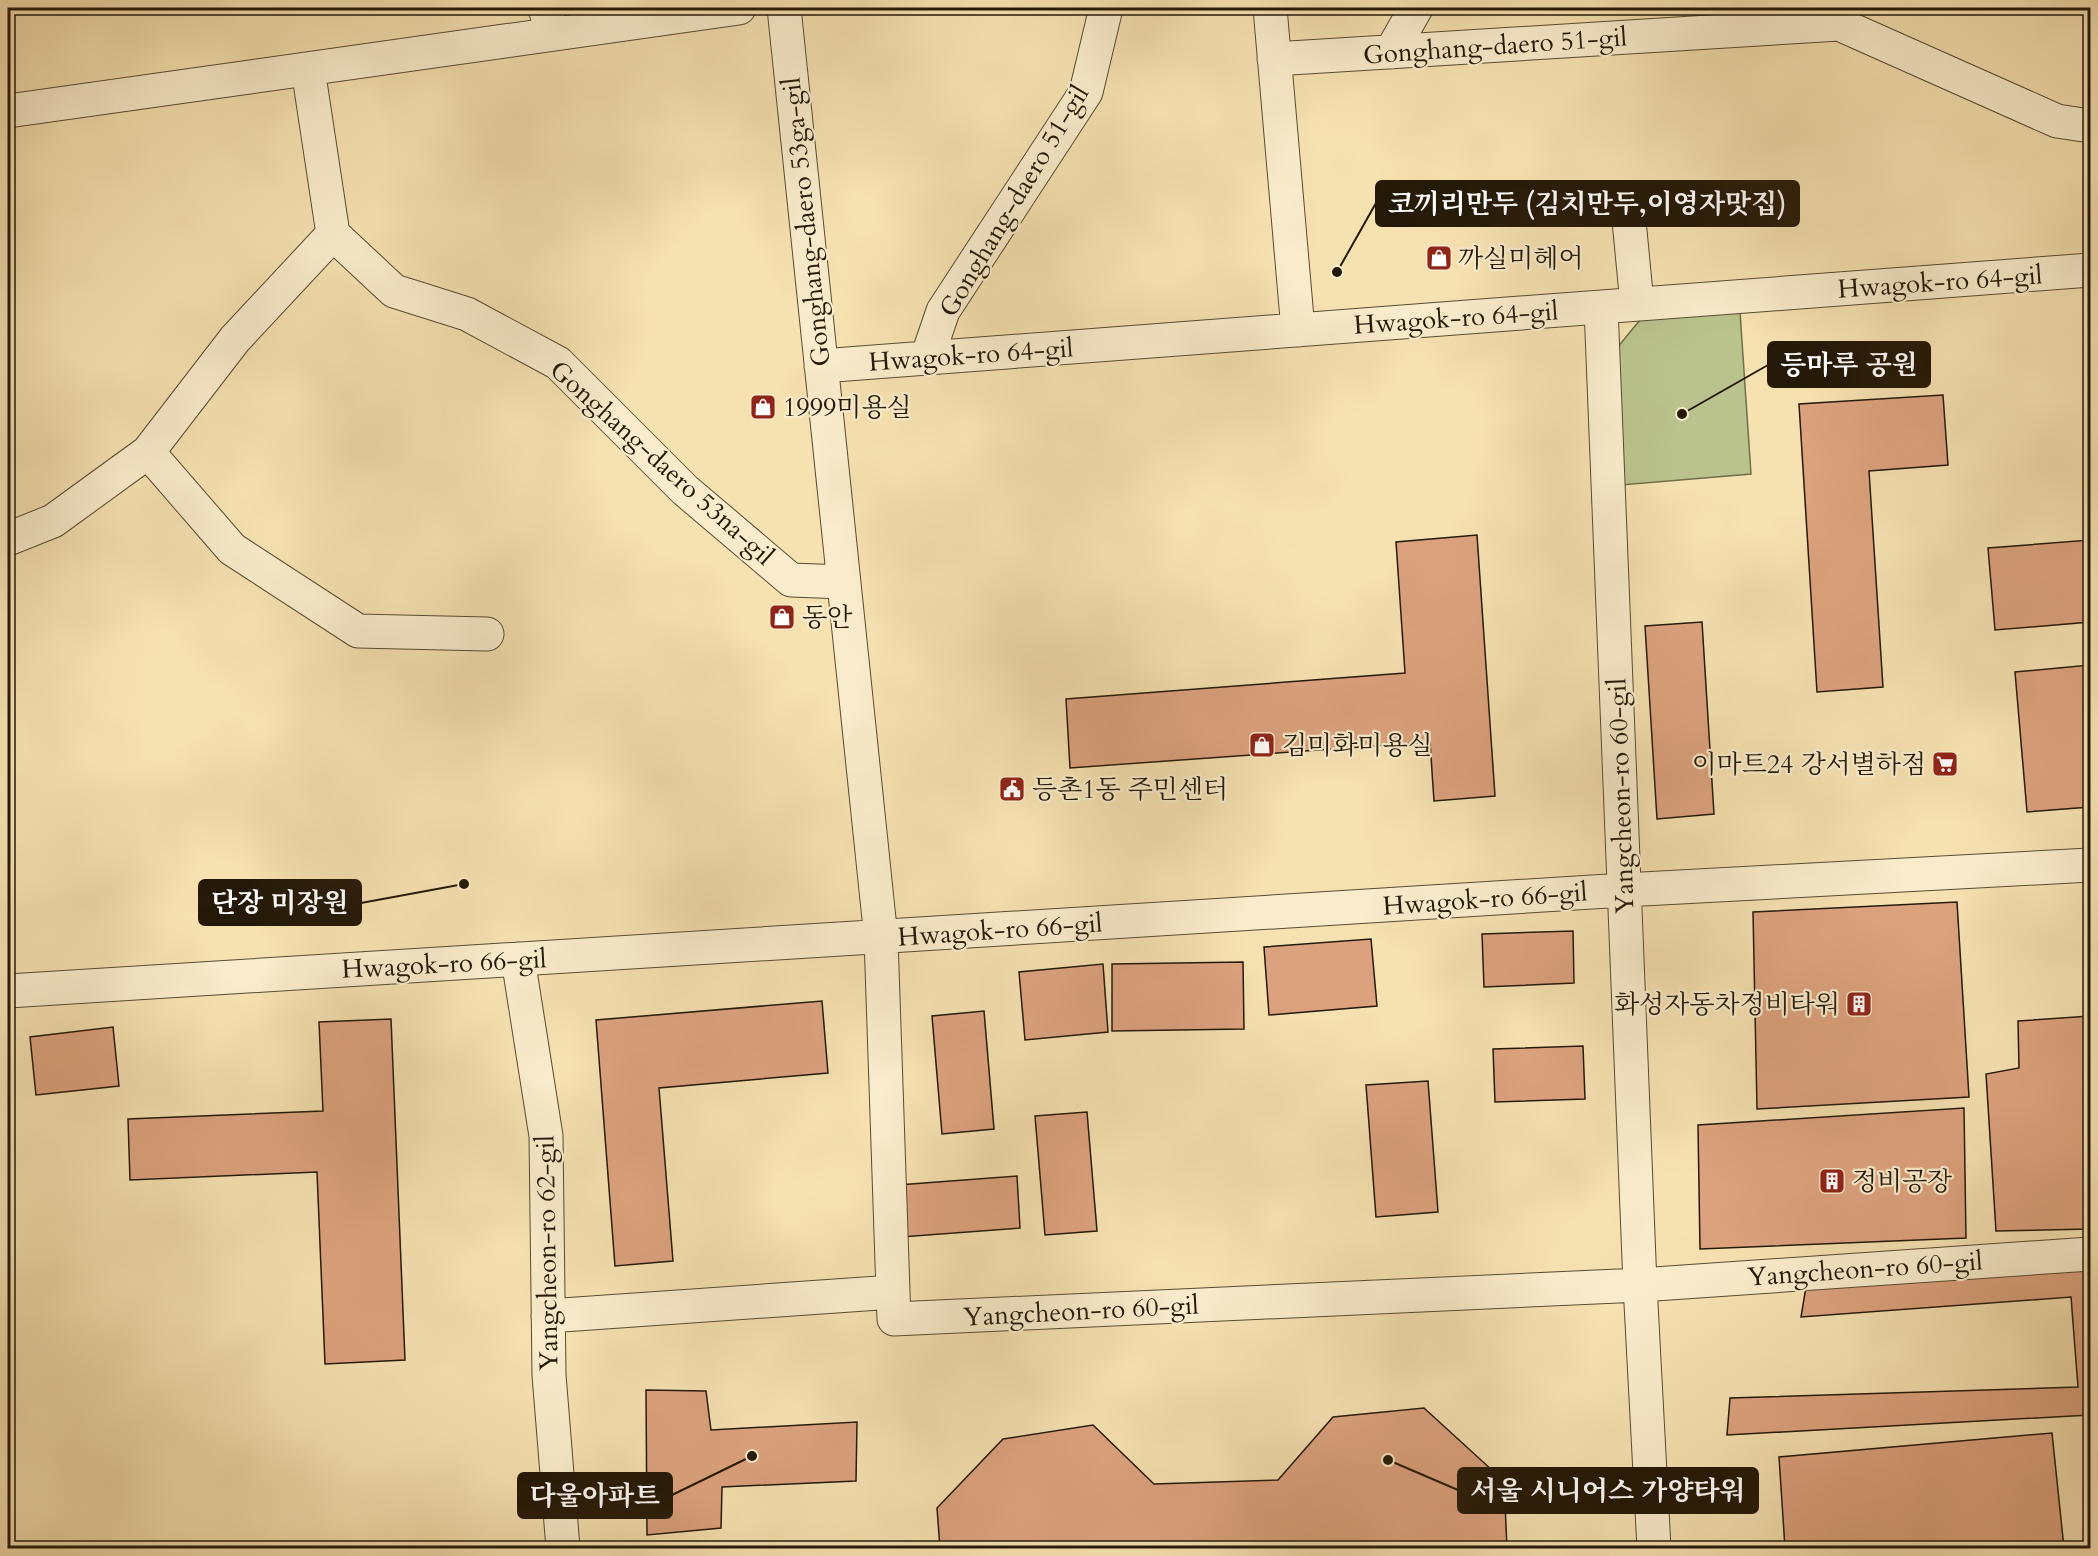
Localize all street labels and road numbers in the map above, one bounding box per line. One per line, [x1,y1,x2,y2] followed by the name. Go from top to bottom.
[1362,19,1629,73] street label: Gonghang-daero 51-gil
[773,75,839,368] street label: Gonghang-daero 53ga-gil
[931,78,1097,323] street label: Gonghang-daero 51-gil
[1836,257,2044,307] street label: Hwagok-ro 64-gil
[1352,293,1560,343] street label: Hwagok-ro 64-gil
[867,330,1075,380] street label: Hwagok-ro 64-gil
[542,353,782,573] street label: Gonghang-daero 53na-gil
[1599,677,1643,914] street label: Yangcheon-ro 60-gil
[1381,874,1589,924] street label: Hwagok-ro 66-gil
[896,905,1104,955] street label: Hwagok-ro 66-gil
[341,941,548,987] street label: Hwagok-ro 66-gil
[527,1135,567,1371] street label: Yangcheon-ro 62-gil
[1746,1243,1984,1295] street label: Yangcheon-ro 60-gil
[962,1287,1200,1335] street label: Yangcheon-ro 60-gil

